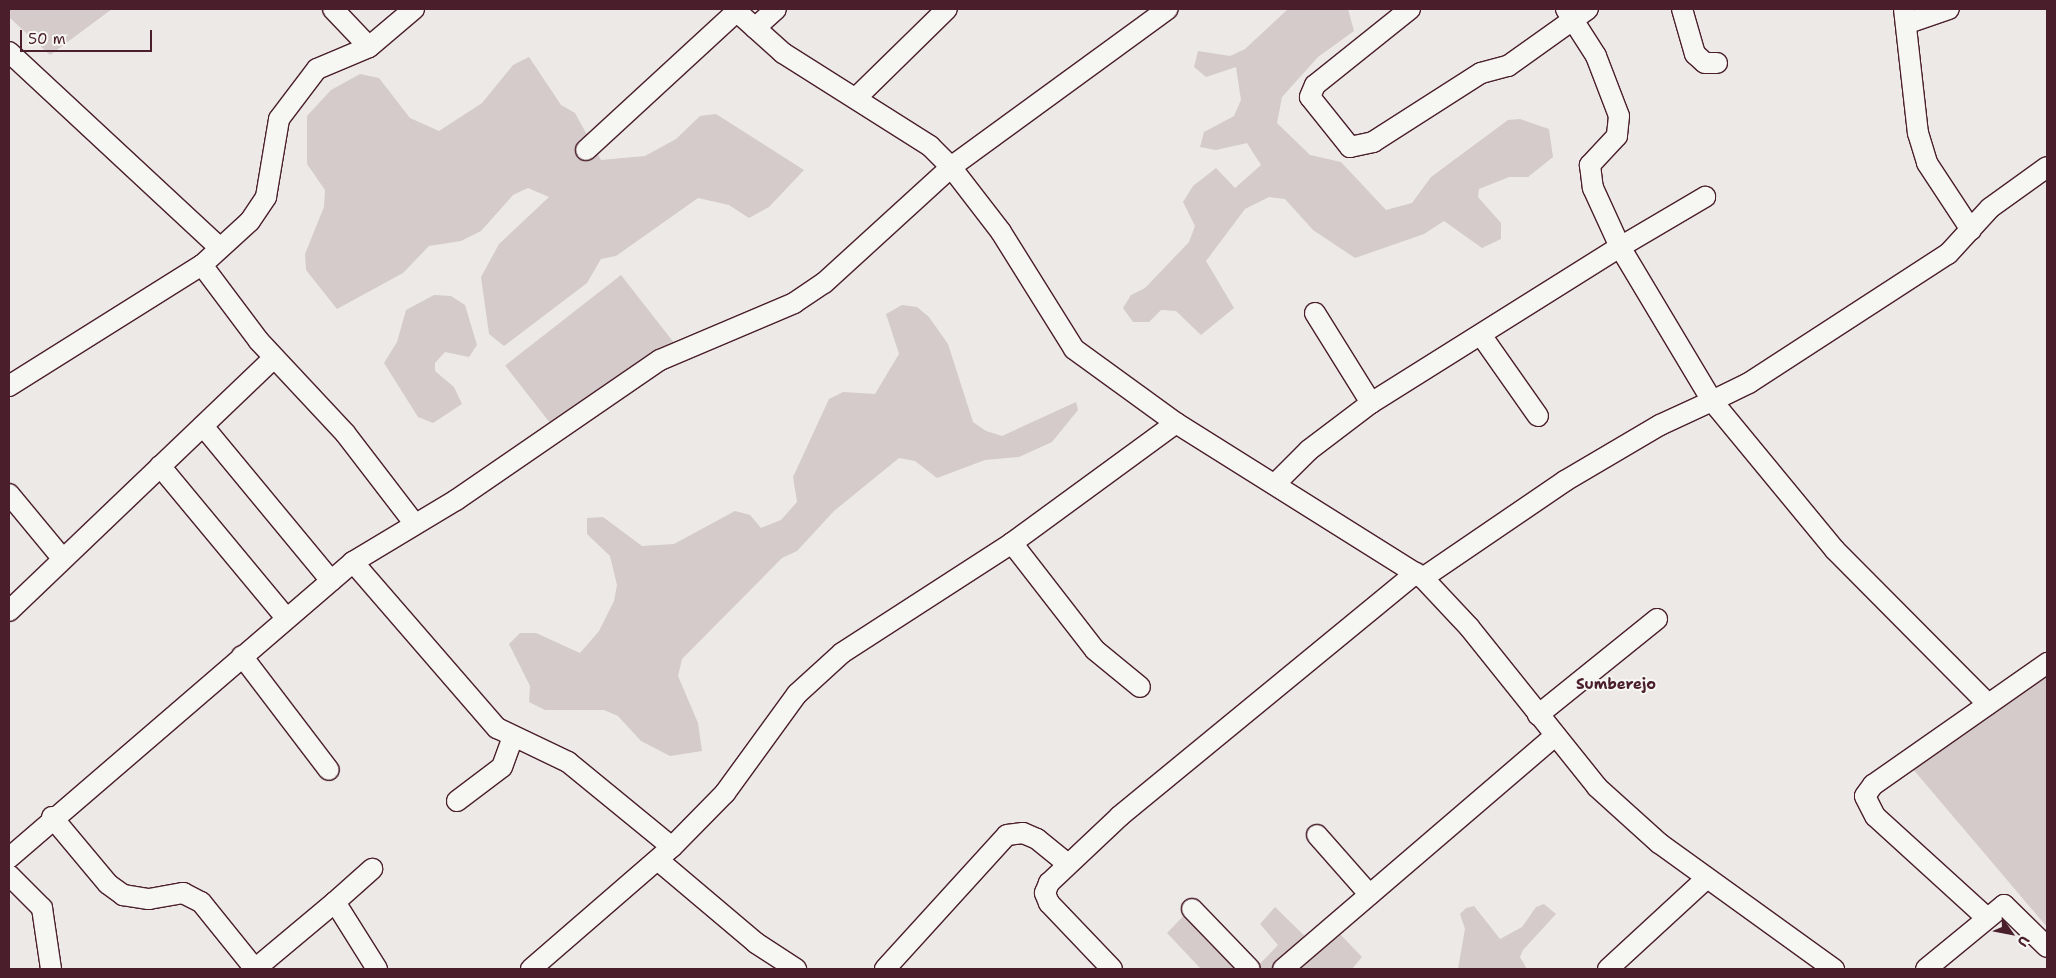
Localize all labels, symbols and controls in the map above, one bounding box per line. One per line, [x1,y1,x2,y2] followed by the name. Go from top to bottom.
[22,20,155,52] scale bar
[28,29,66,49] text: 50 m
[1576,676,1656,694] district label: Sumberejo
[1986,908,2036,958] north arrow
[2013,932,2034,950] text: U

